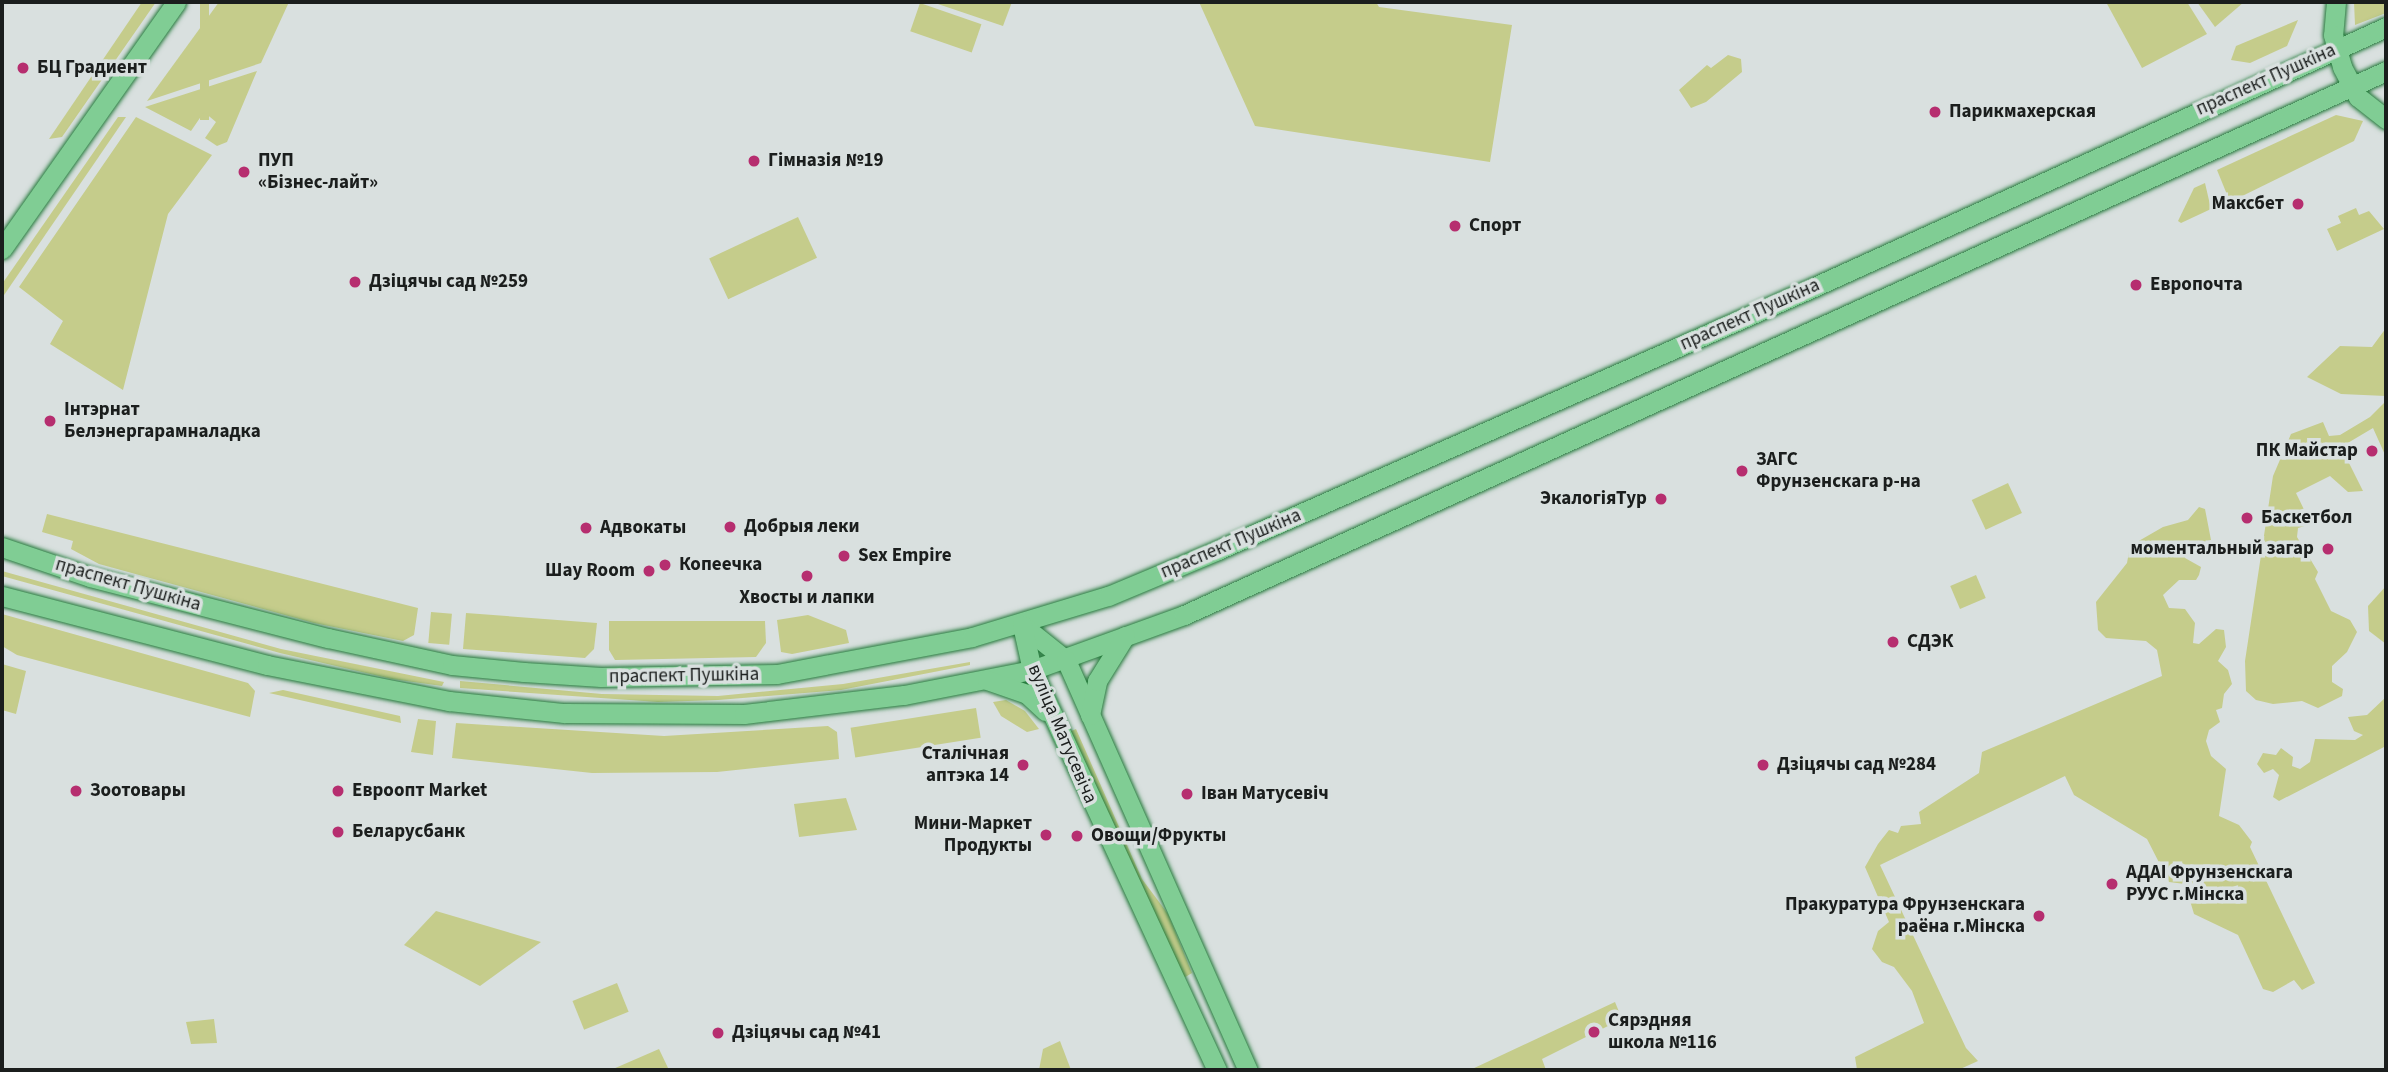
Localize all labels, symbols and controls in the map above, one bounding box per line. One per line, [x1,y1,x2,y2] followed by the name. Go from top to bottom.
[2193,39,2339,121] street label: праспект Пушкіна
[37,57,147,79] place label: БЦ Градиент
[15,60,31,76] marker: БЦ Градиент
[1949,101,2096,123] place label: Парикмахерская
[1927,104,1943,120] marker: Парикмахерская
[258,150,378,194] place label: ПУП «Бізнес-лайт»
[768,150,884,172] place label: Гімназія №19
[746,153,762,169] marker: Гімназія №19
[236,164,252,180] marker: ПУП «Бізнес-лайт»
[2211,193,2284,215] place label: Максбет
[2290,196,2306,212] marker: Максбет
[1469,215,1521,237] place label: Спорт
[1447,218,1463,234] marker: Спорт
[369,271,528,293] place label: Дзіцячы сад №259
[347,274,363,290] marker: Дзіцячы сад №259
[1677,274,1823,356] street label: праспект Пушкіна
[2150,274,2243,296] place label: Европочта
[2128,277,2144,293] marker: Европочта
[64,399,261,443] place label: Інтэрнат Белэнергарамналадка
[42,413,58,429] marker: Інтэрнат Белэнергарамналадка
[2256,440,2358,462] place label: ПК Майстар
[2364,443,2380,459] marker: ПК Майстар
[1756,449,1921,493] place label: ЗАГС Фрунзенскага р-на
[1734,463,1750,479] marker: ЗАГС Фрунзенскага р-на
[1540,488,1647,510] place label: ЭкалогіяТур
[1653,491,1669,507] marker: ЭкалогіяТур
[1157,504,1305,584] street label: праспект Пушкіна
[2261,507,2352,529] place label: Баскетбол
[2239,510,2255,526] marker: Баскетбол
[744,516,860,538] place label: Добрыя леки
[600,517,686,539] place label: Адвокаты
[722,519,738,535] marker: Добрыя леки
[578,520,594,536] marker: Адвокаты
[2130,538,2314,560] place label: моментальный загар
[2320,541,2336,557] marker: моментальный загар
[858,545,952,567] place label: Sex Empire
[836,548,852,564] marker: Sex Empire
[53,553,203,617] street label: праспект Пушкіна
[679,554,762,576] place label: Копеечка
[657,557,673,573] marker: Копеечка
[545,560,635,582] place label: Шау Room
[641,563,657,579] marker: Шау Room
[799,568,815,584] marker: Хвосты и лапки
[739,587,875,609] place label: Хвосты и лапки
[1907,631,1954,653] place label: СДЭК
[1885,634,1901,650] marker: СДЭК
[1022,661,1102,807] street label: вуліца Матусевіча
[609,663,759,689] street label: праспект Пушкіна
[922,743,1009,787] place label: Сталічная аптэка 14
[1777,754,1936,776] place label: Дзіцячы сад №284
[1015,757,1031,773] marker: Сталічная аптэка 14
[1755,757,1771,773] marker: Дзіцячы сад №284
[90,780,186,802] place label: Зоотовары
[352,780,487,802] place label: Евроопт Market
[68,783,84,799] marker: Зоотовары
[330,783,346,799] marker: Евроопт Market
[1201,783,1329,805] place label: Іван Матусевіч
[1179,786,1195,802] marker: Іван Матусевіч
[914,813,1032,857] place label: Мини-Маркет Продукты
[352,821,465,843] place label: Беларусбанк
[330,824,346,840] marker: Беларусбанк
[1091,825,1226,847] place label: Овощи/Фрукты
[1038,827,1054,843] marker: Мини-Маркет Продукты
[1069,828,1085,844] marker: Овощи/Фрукты
[2126,862,2293,906] place label: АДАІ Фрунзенскага РУУС г.Мінска
[2104,876,2120,892] marker: АДАІ Фрунзенскага РУУС г.Мінска
[1785,894,2025,938] place label: Пракуратура Фрунзенскага раёна г.Мінска
[2031,908,2047,924] marker: Пракуратура Фрунзенскага раёна г.Мінска
[1608,1010,1717,1054] place label: Сярэдняя школа №116
[732,1022,881,1044] place label: Дзіцячы сад №41
[1586,1024,1602,1040] marker: Сярэдняя школа №116
[710,1025,726,1041] marker: Дзіцячы сад №41

